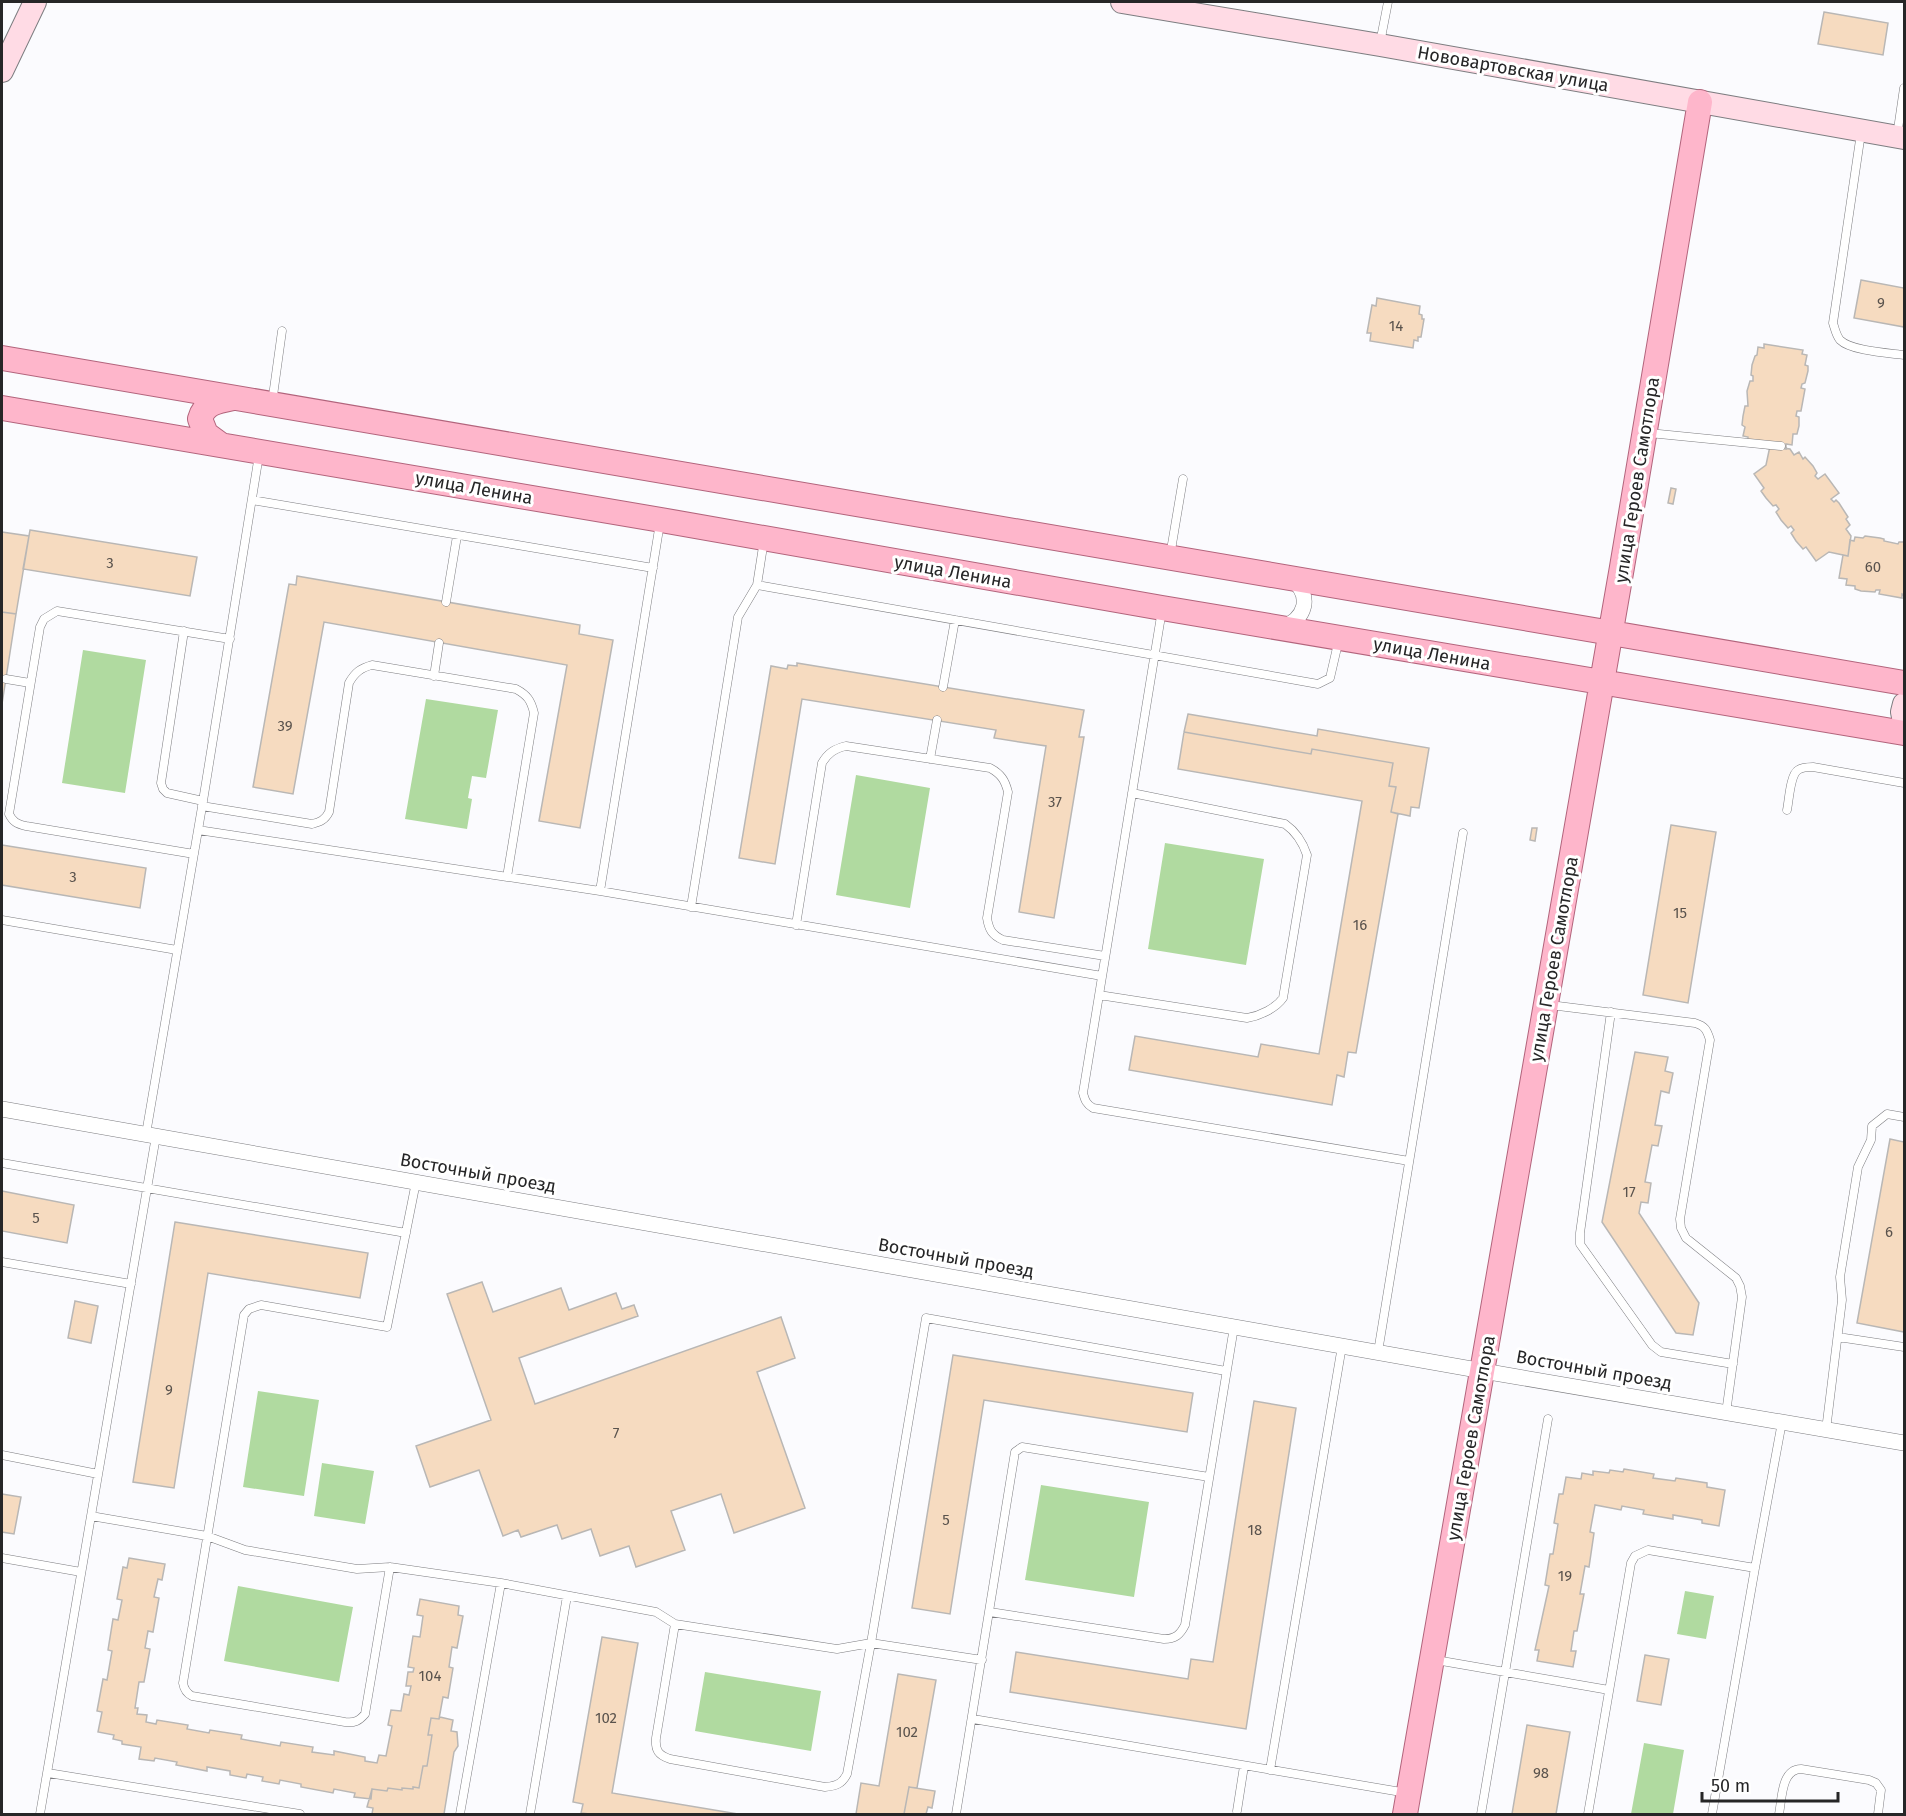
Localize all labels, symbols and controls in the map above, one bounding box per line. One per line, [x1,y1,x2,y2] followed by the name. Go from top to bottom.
[1416,41,1610,97] street label: Нововартовская улица
[1877,294,1885,312] house number: 9
[1389,317,1403,335] house number: 14
[1610,375,1664,585] street label: улица Героев Самотлора
[414,467,534,509] street label: улица Ленина
[893,551,1013,593] street label: улица Ленина
[106,554,114,572] house number: 3
[1865,558,1881,576] house number: 60
[1372,633,1492,675] street label: улица Ленина
[277,717,293,735] house number: 39
[1048,793,1062,811] house number: 37
[1525,855,1583,1063] street label: улица Героев Самотлора
[69,868,77,886] house number: 3
[1673,904,1687,922] house number: 15
[1353,916,1367,934] house number: 16
[398,1148,558,1198] street label: Восточный проезд
[1622,1183,1636,1201] house number: 17
[32,1209,40,1227] house number: 5
[1885,1223,1893,1241] house number: 6
[876,1233,1036,1283] street label: Восточный проезд
[1442,1334,1500,1542] street label: улица Героев Самотлора
[1514,1345,1674,1395] street label: Восточный проезд
[165,1381,173,1399] house number: 9
[613,1424,620,1442] house number: 7
[942,1511,950,1529] house number: 5
[1248,1521,1262,1539] house number: 18
[1558,1567,1572,1585] house number: 19
[419,1667,441,1685] house number: 104
[595,1709,617,1727] house number: 102
[896,1723,918,1741] house number: 102
[1533,1764,1549,1782] house number: 98
[1702,1765,1838,1803] scale bar
[1711,1775,1750,1797] text: 50 m

